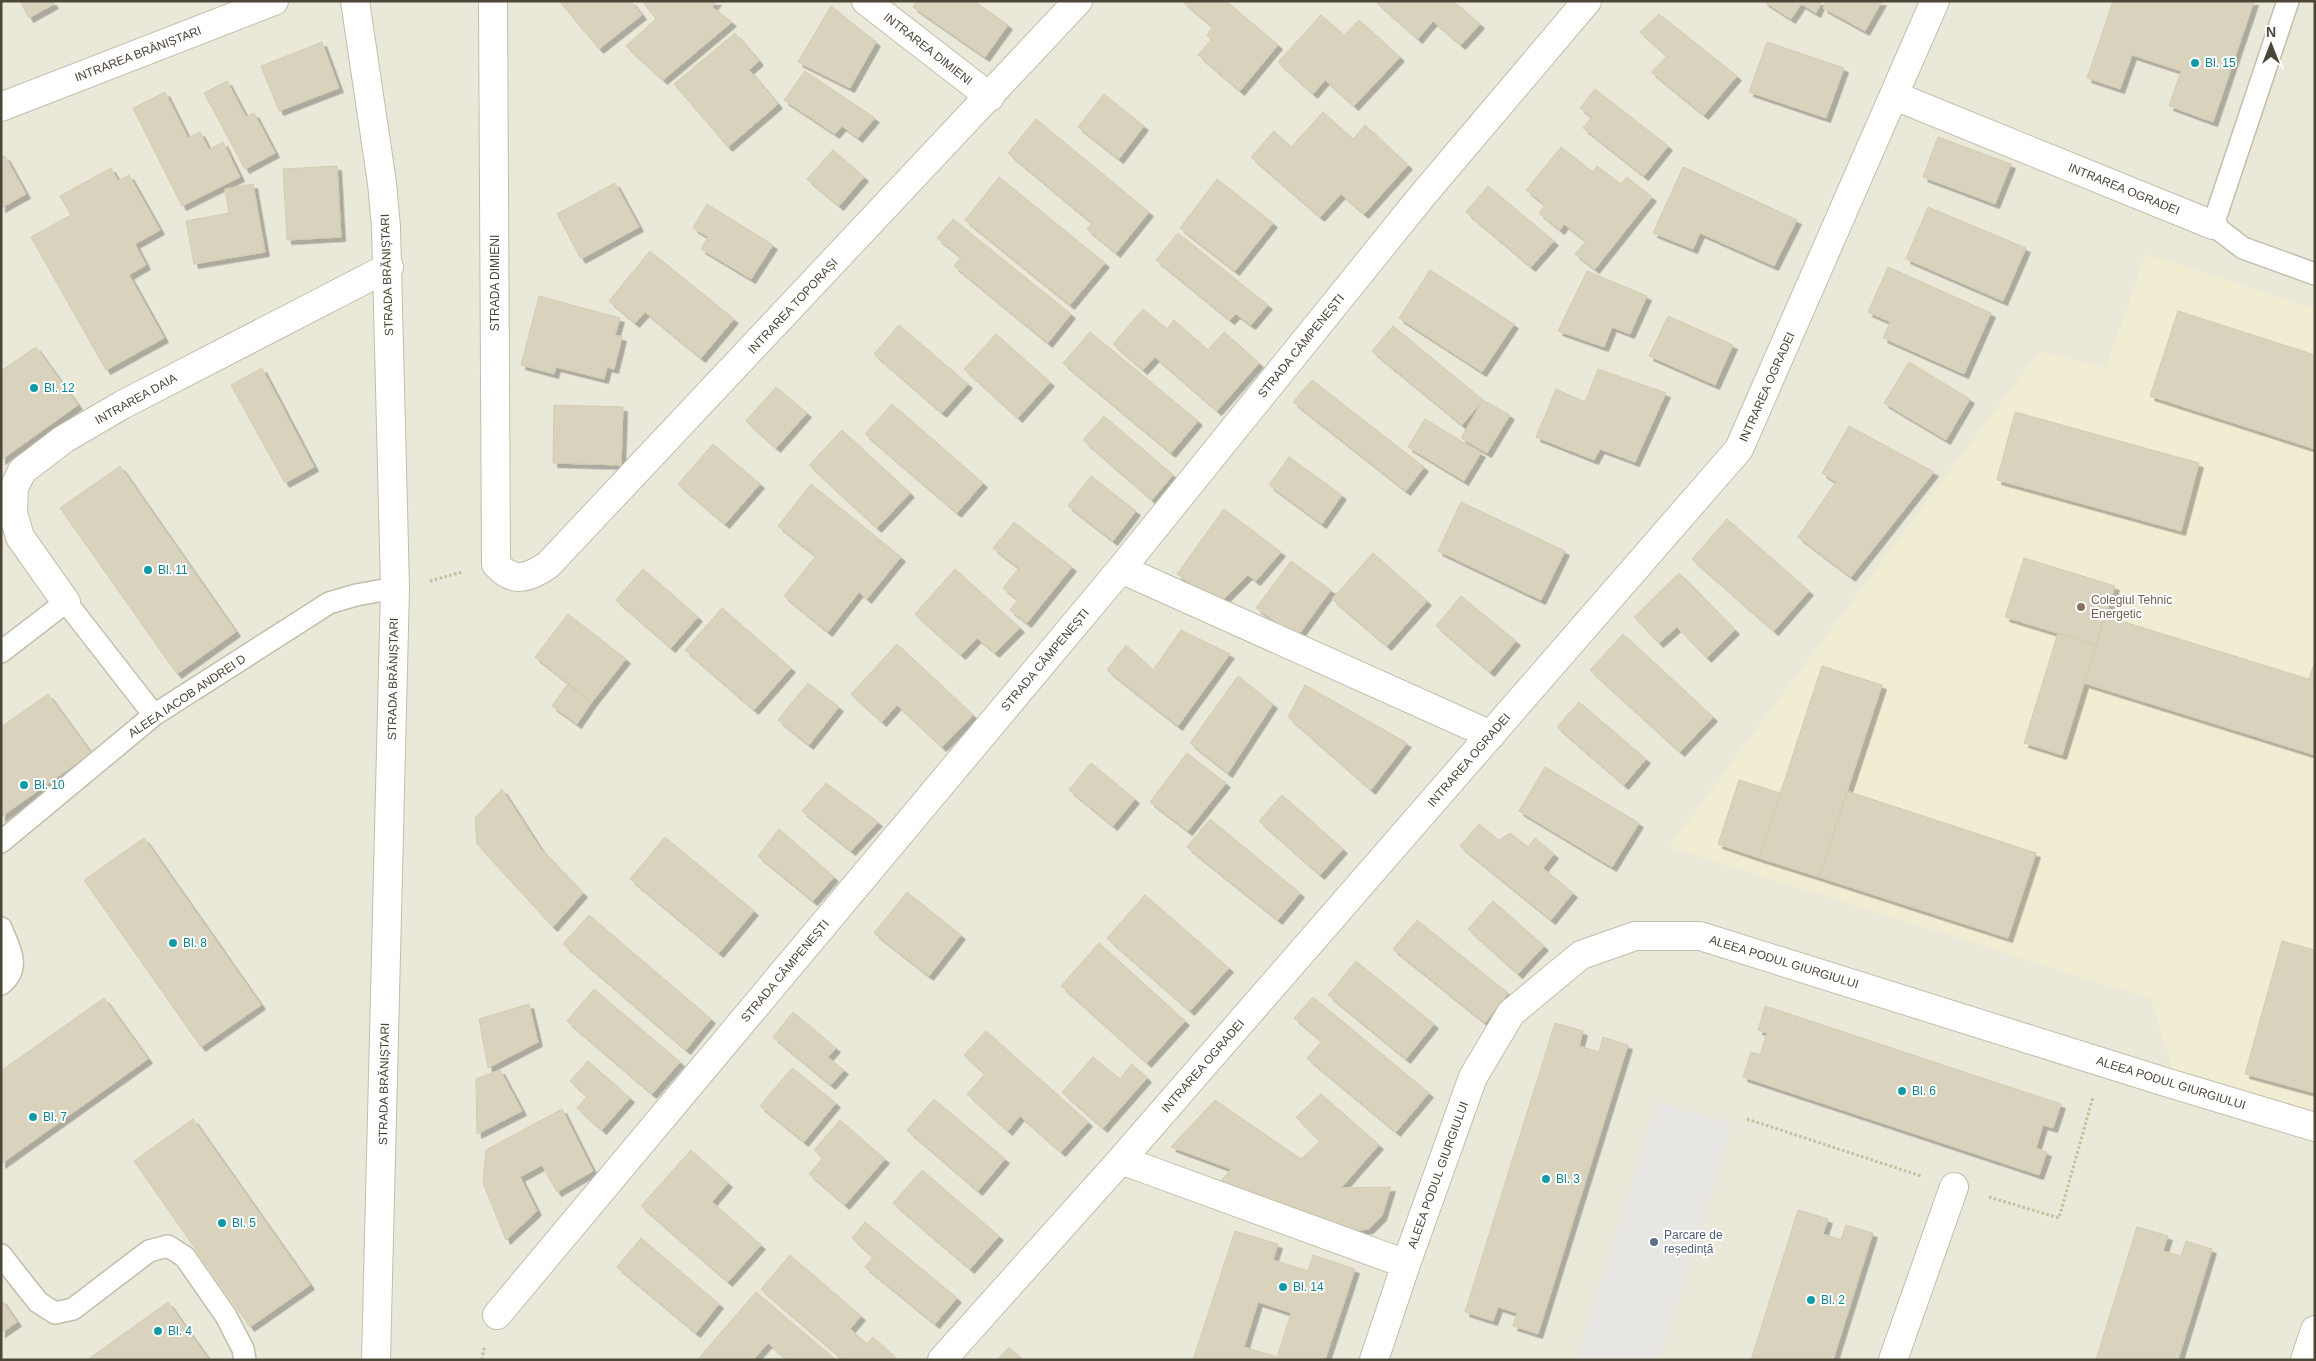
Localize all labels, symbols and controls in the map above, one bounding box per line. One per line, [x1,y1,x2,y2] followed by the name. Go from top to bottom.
[881,10,975,88] street label: INTRAREA DIMIENI
[2246,20,2296,70] north arrow
[72,22,203,85] street label: INTRAREA BRĂNIȘTARI
[2266,24,2276,40] text: N
[2205,56,2236,70] place label: Bl. 15
[2189,57,2201,69] marker: Bl. 15
[2066,160,2182,218] street label: INTRAREA OGRADEI
[377,214,396,336] street label: STRADA BRĂNIȘTARI
[488,235,502,331] street label: STRADA DIMIENI
[745,256,841,356] street label: INTRAREA TOPORAȘI
[1254,291,1347,401] street label: STRADA CÂMPENEȘTI
[1736,330,1798,444] street label: INTRAREA OGRADEI
[93,371,179,427] street label: INTRAREA DAIA
[44,381,75,395] place label: Bl. 12
[28,382,40,394] marker: Bl. 12
[158,563,188,577] place label: Bl. 11
[142,564,154,576] marker: Bl. 11
[2091,593,2172,621] place label: Colegiul Tehnic Energetic
[2075,601,2087,613] marker: Colegiul Tehnic Energetic
[997,605,1092,714] street label: STRADA CÂMPENEȘTI
[384,618,401,740] street label: STRADA BRĂNIȘTARI
[126,651,249,741] street label: ALEEA IACOB ANDREI D
[1425,711,1513,809] street label: INTRAREA OGRADEI
[34,778,65,792] place label: Bl. 10
[18,779,30,791] marker: Bl. 10
[737,916,832,1025] street label: STRADA CÂMPENEȘTI
[1708,933,1860,991] street label: ALEEA PODUL GIURGIULUI
[183,936,207,950] place label: Bl. 8
[167,937,179,949] marker: Bl. 8
[1159,1017,1247,1115] street label: INTRAREA OGRADEI
[375,1023,392,1145] street label: STRADA BRĂNIȘTARI
[2095,1054,2247,1112] street label: ALEEA PODUL GIURGIULUI
[1912,1084,1936,1098] place label: Bl. 6
[1896,1085,1908,1097] marker: Bl. 6
[1405,1099,1471,1251] street label: ALEEA PODUL GIURGIULUI
[43,1110,67,1124] place label: Bl. 7
[27,1111,39,1123] marker: Bl. 7
[1556,1172,1580,1186] place label: Bl. 3
[1540,1173,1552,1185] marker: Bl. 3
[232,1216,256,1230] place label: Bl. 5
[216,1217,228,1229] marker: Bl. 5
[1664,1228,1723,1256] place label: Parcare de reședință
[1648,1236,1660,1248] marker: Parcare de reședință
[1293,1280,1324,1294] place label: Bl. 14
[1277,1281,1289,1293] marker: Bl. 14
[1821,1293,1845,1307] place label: Bl. 2
[1805,1294,1817,1306] marker: Bl. 2
[168,1324,192,1338] place label: Bl. 4
[152,1325,164,1337] marker: Bl. 4

